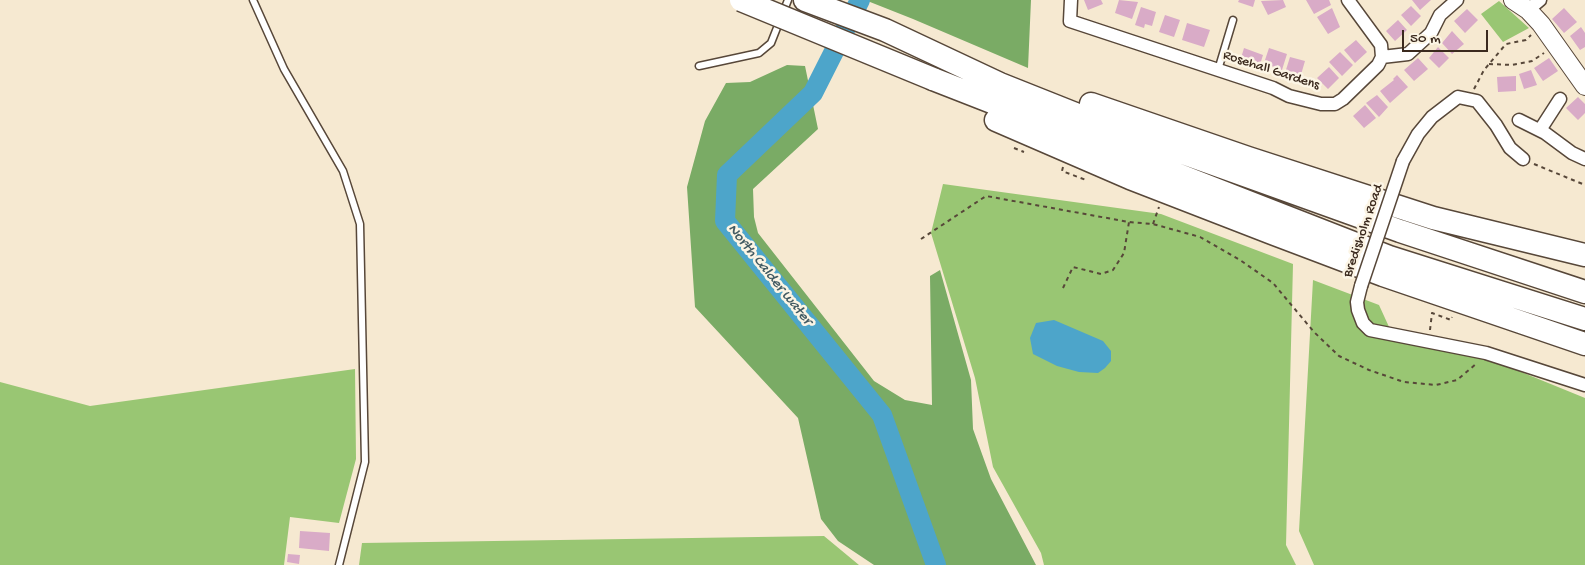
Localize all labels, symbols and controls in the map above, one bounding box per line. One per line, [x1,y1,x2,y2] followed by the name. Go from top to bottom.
[1405,20,1491,52] scale bar
[1410,30,1441,48] text: 50 m
[1221,47,1321,95] street label: Rosehall Gardens
[1340,182,1388,280] street label: Bredisholm Road
[723,221,815,329] water label: North Calder water

